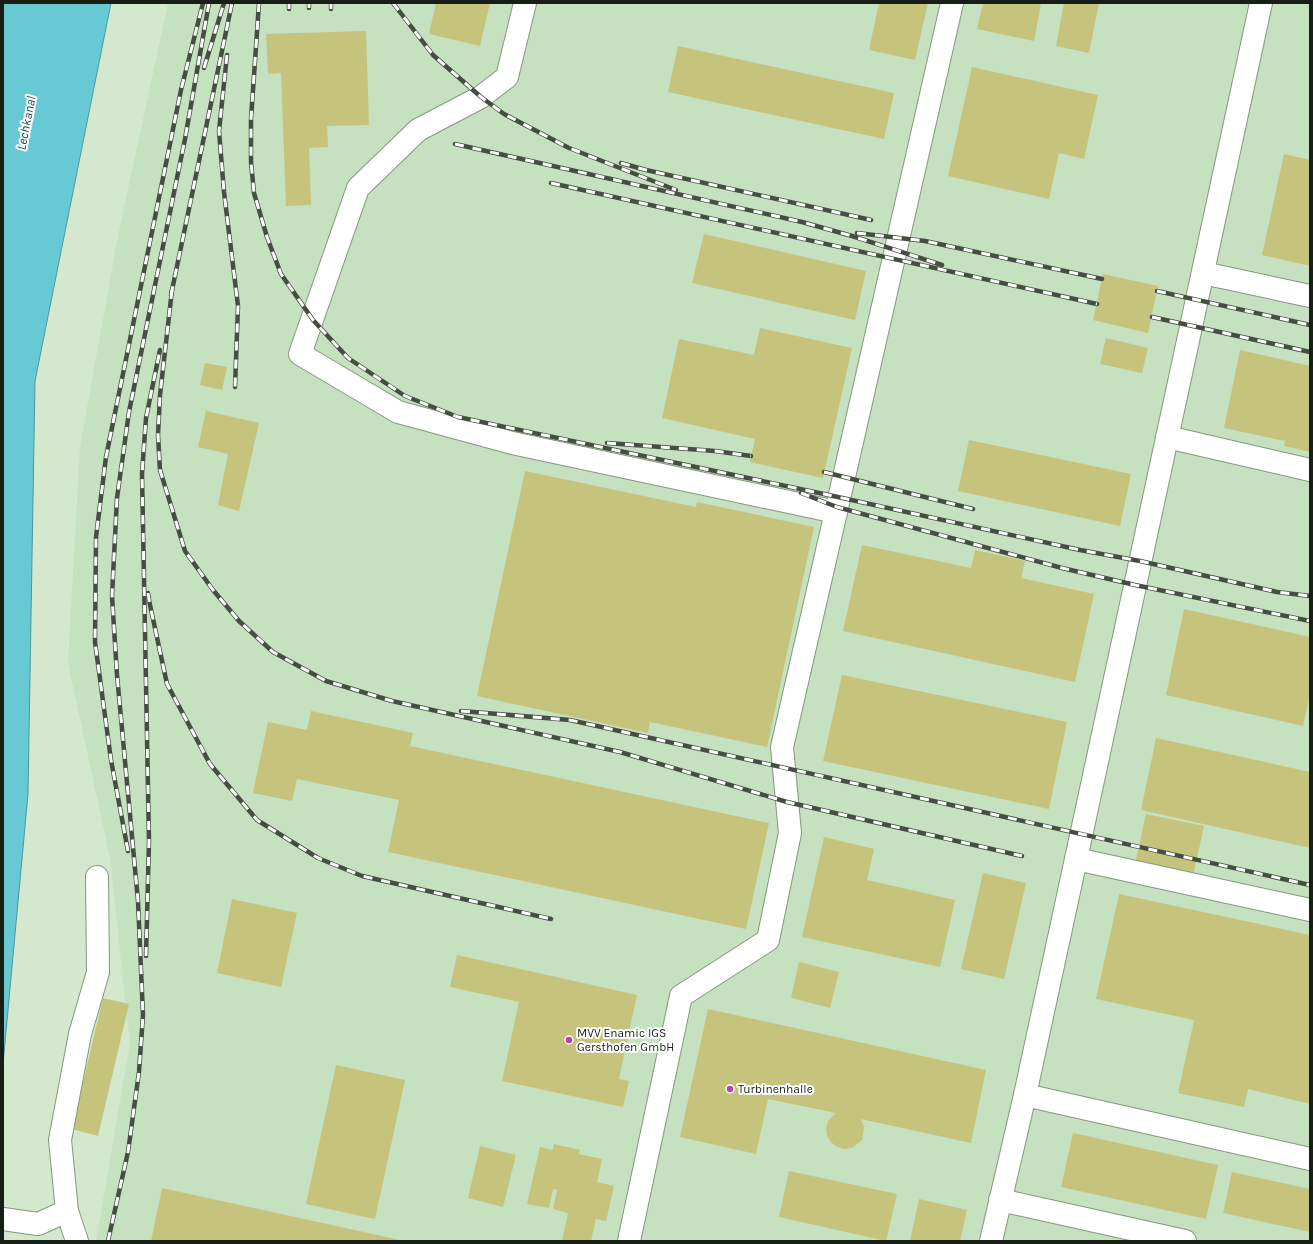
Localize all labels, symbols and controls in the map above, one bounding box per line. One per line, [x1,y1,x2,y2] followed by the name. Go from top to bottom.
[13,95,39,151] water label: Lechkanal
[577,1026,674,1054] place label: MVV Enamic IGS Gersthofen GmbH
[564,1035,574,1045] marker: MVV Enamic IGS Gersthofen GmbH
[738,1082,813,1096] place label: Turbinenhalle
[725,1084,735,1094] marker: Turbinenhalle

